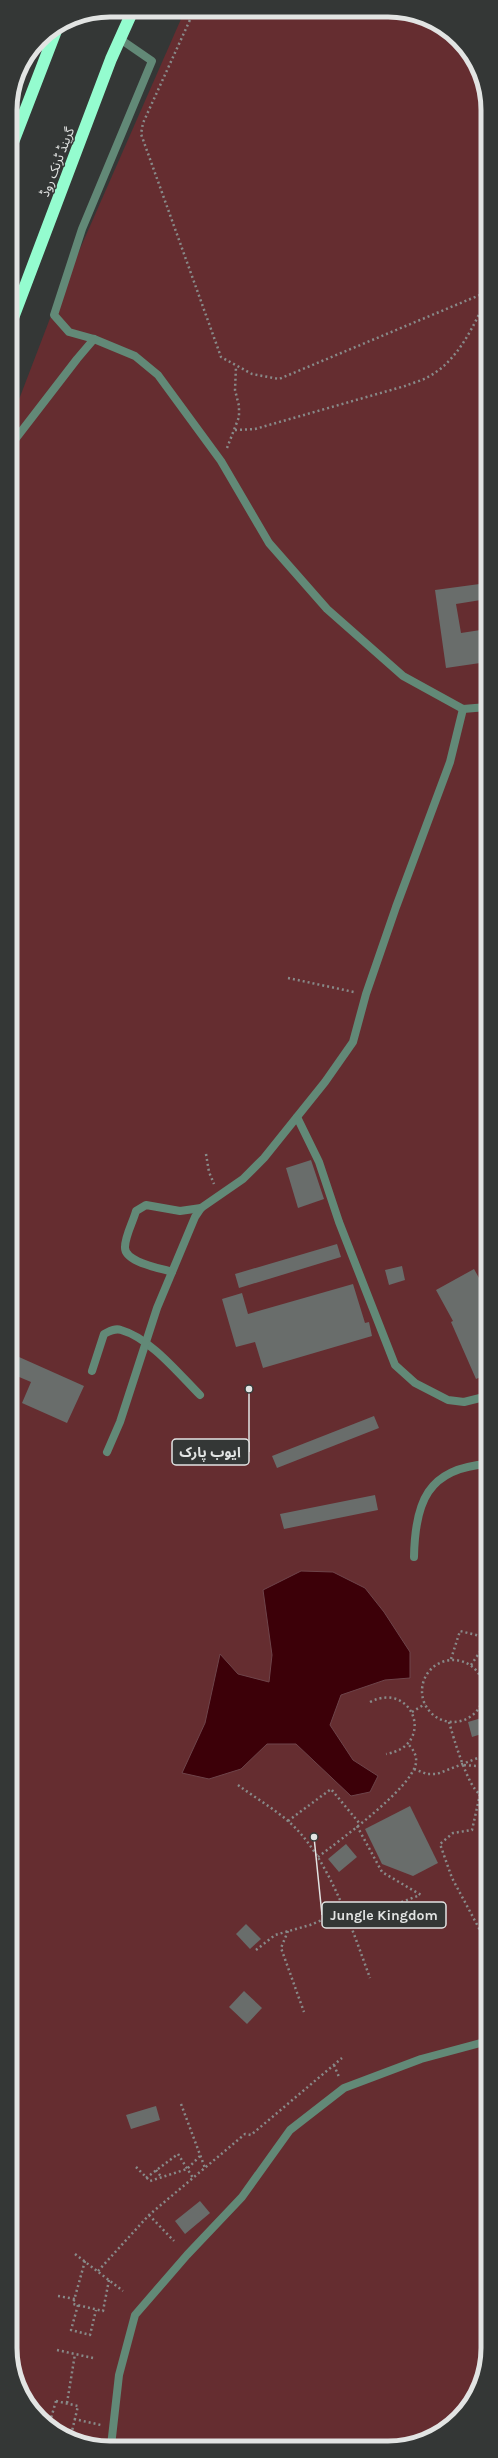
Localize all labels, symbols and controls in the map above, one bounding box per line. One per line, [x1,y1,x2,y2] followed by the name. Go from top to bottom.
[37,125,77,199] street label: گرینڈ ٹرنک روڈ
[172,1439,249,1465] callout: ایوب پارک
[179,1444,241,1462] text: ایوب پارک
[322,1902,446,1928] callout: Jungle Kingdom
[330,1907,438,1924] text: Jungle Kingdom

